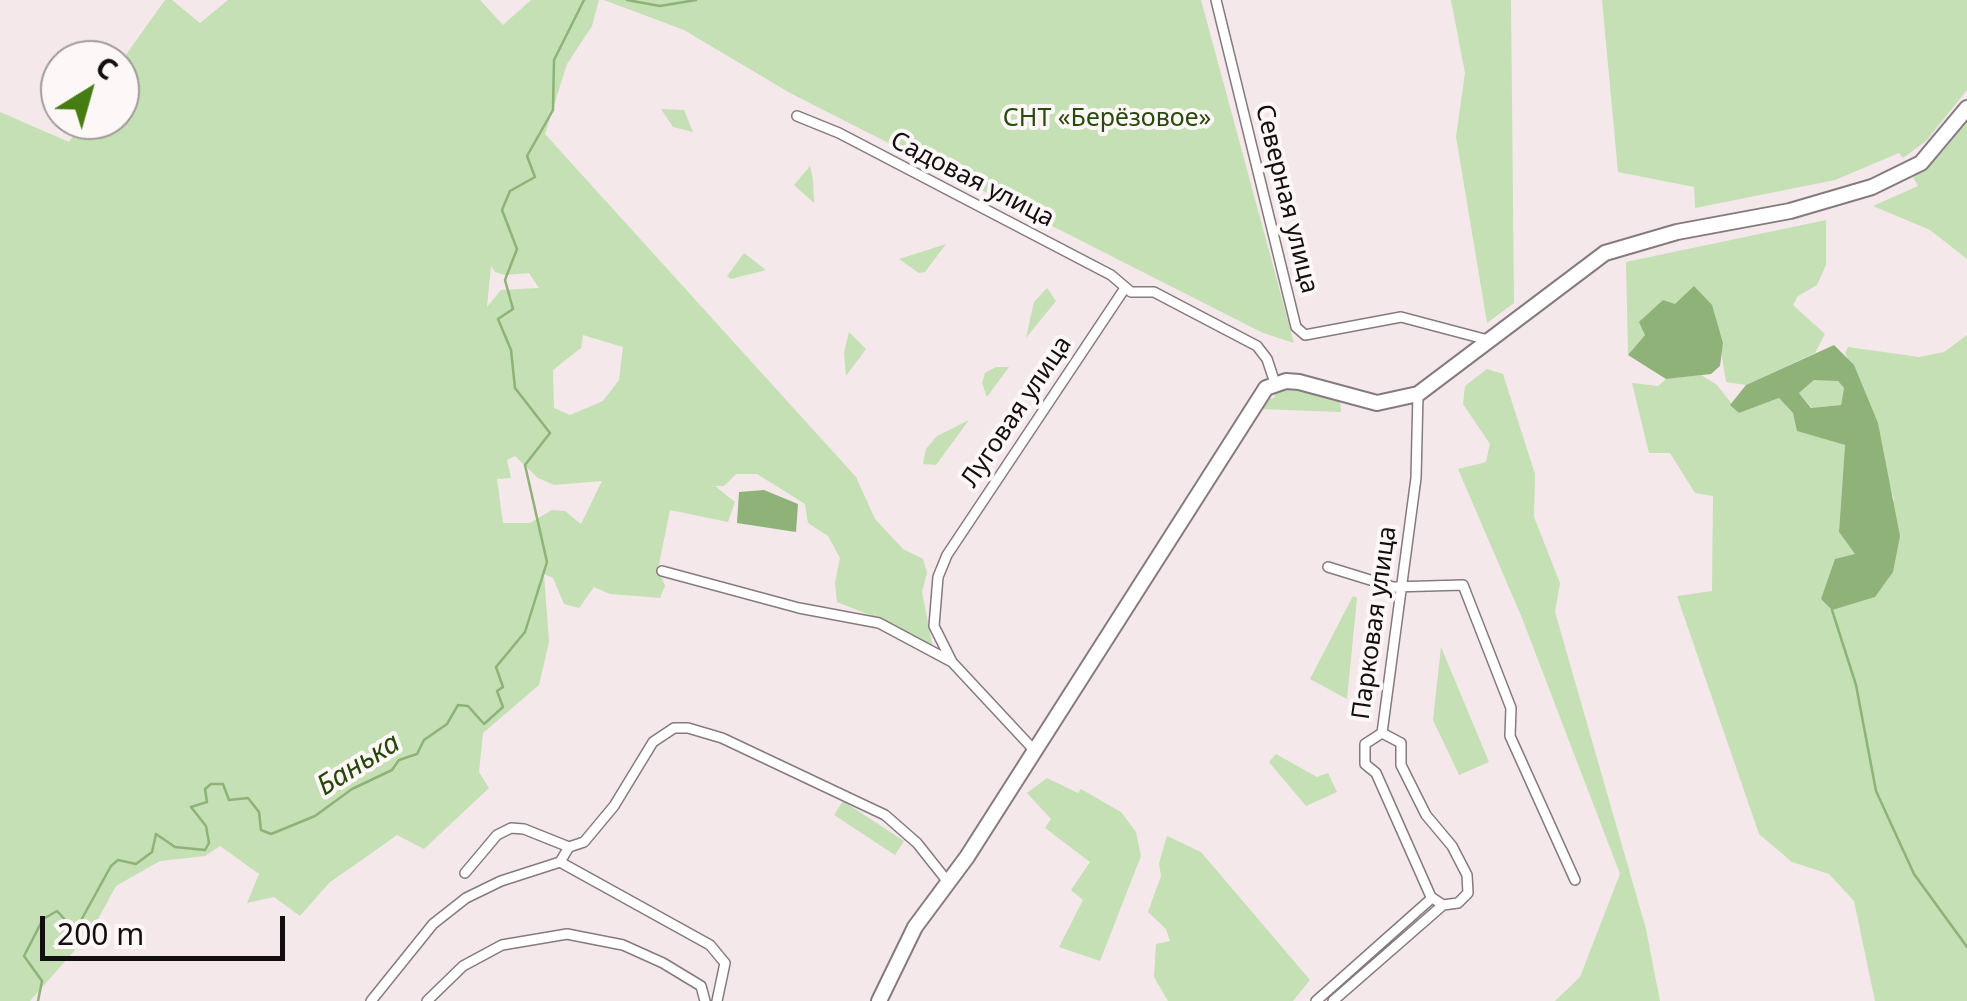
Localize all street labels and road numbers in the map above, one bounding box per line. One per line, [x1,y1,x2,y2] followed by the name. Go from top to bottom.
[1248,101,1324,297] street label: Северная улица
[885,126,1059,234] street label: Садовая улица
[955,331,1079,493] street label: Луговая улица
[1347,524,1403,722] street label: Парковая улица

